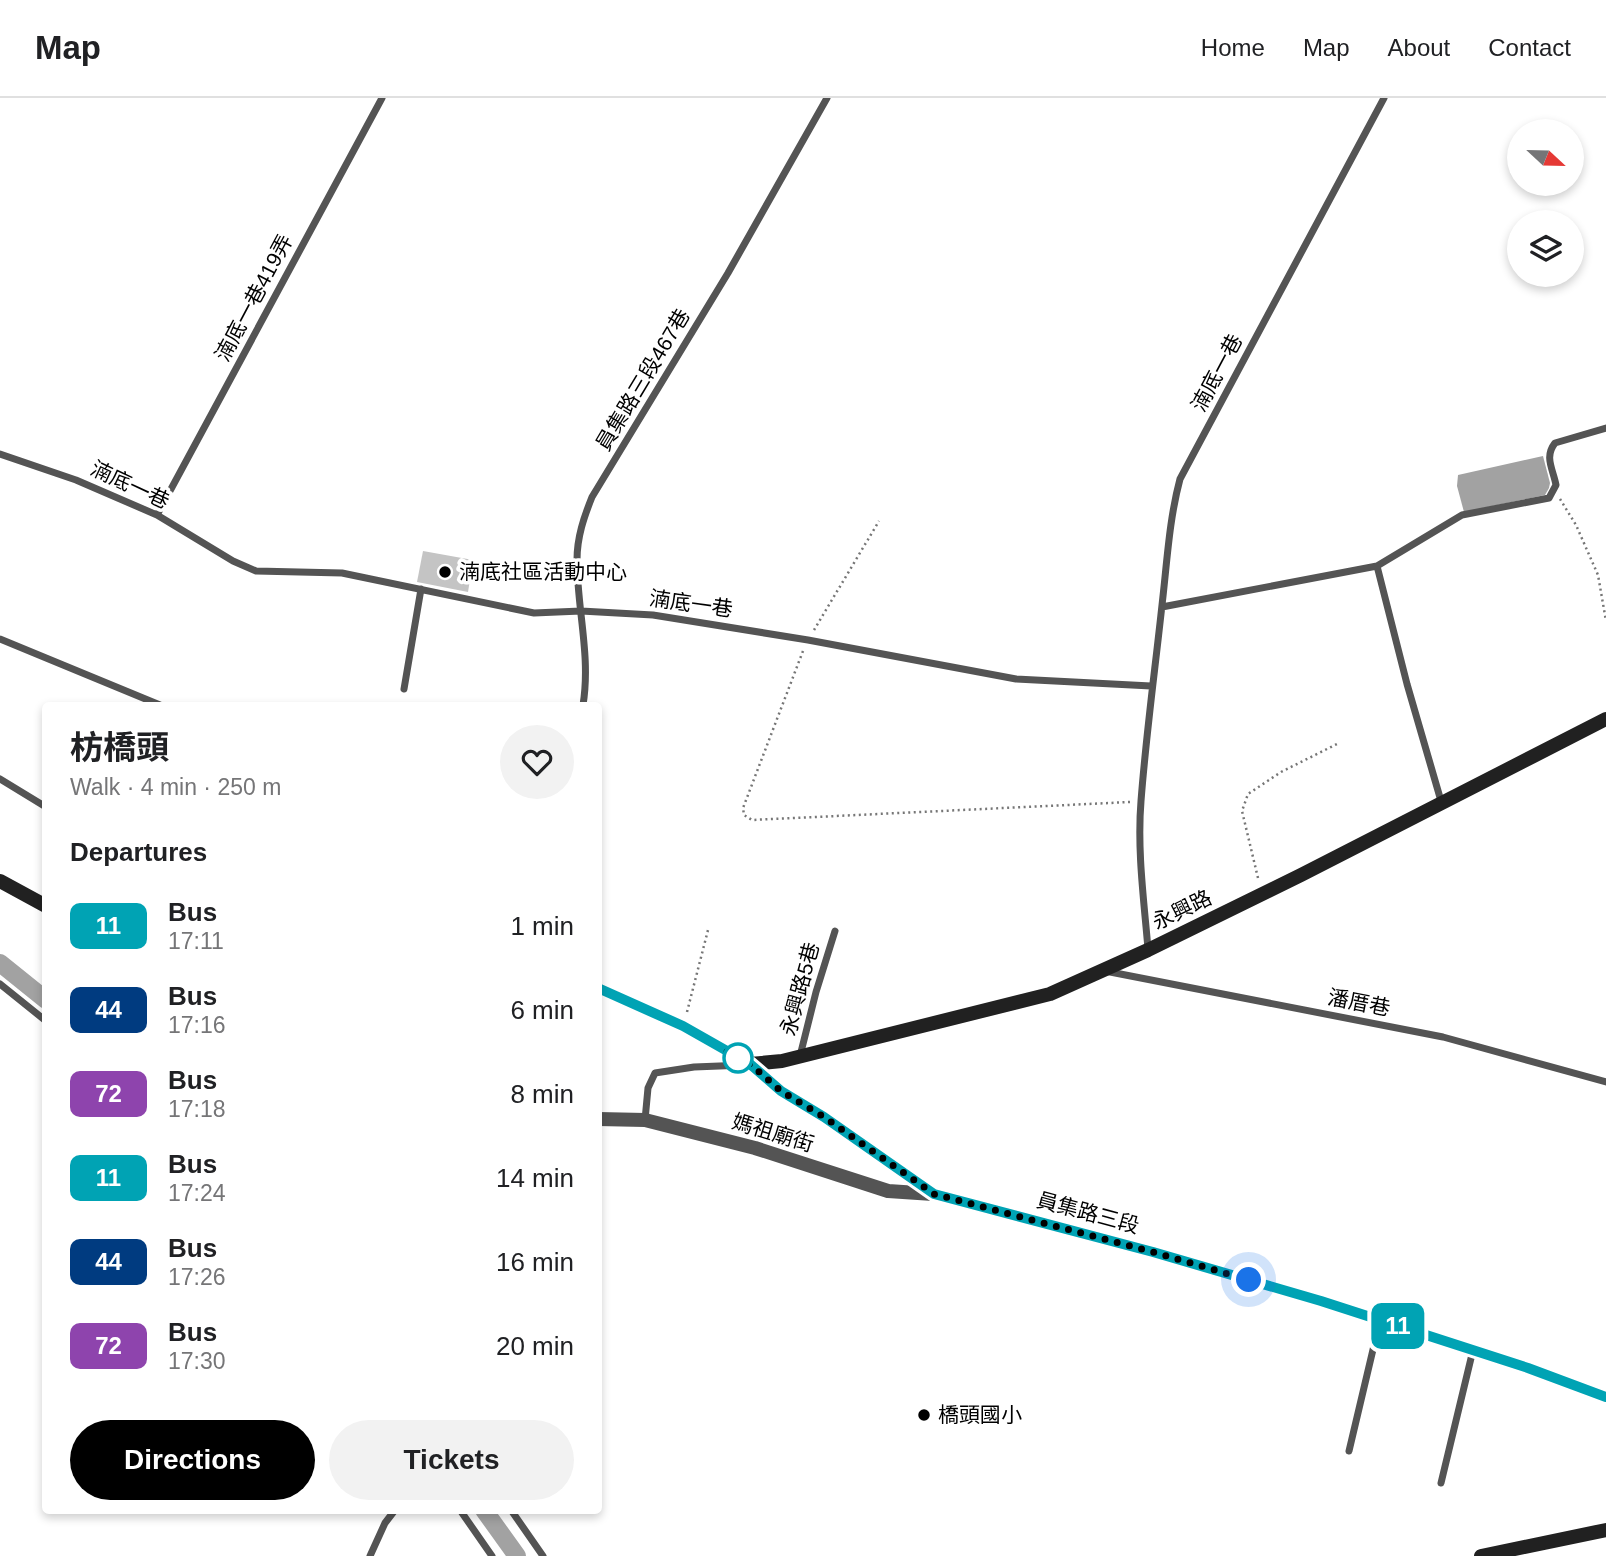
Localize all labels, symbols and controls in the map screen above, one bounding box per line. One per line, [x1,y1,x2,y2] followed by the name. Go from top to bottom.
[35,29,101,66] text: Map
[1201,34,1265,61] text: Home
[1303,34,1350,61] text: Map
[1388,34,1450,61] text: About
[1488,34,1571,61] text: Contact
[1507,119,1584,196] north arrow
[1507,119,1584,287] map controls
[1507,210,1584,287] button: layers
[211,231,297,365] street label: 湳底一巷419弄
[591,305,694,455] street label: 員集路三段467巷
[1187,330,1246,415] street label: 湳底一巷
[87,456,173,513] street label: 湳底一巷
[459,560,627,583] place label: 湳底社區活動中心
[437,564,453,580] marker: 湳底社區活動中心
[648,586,734,621] street label: 湳底一巷
[500,725,574,799] button: heart
[70,729,169,766] text: 枋橋頭
[70,774,281,800] text: Walk · 4 min · 250 m
[70,837,207,867] text: Departures
[1148,885,1215,934] street label: 永興路
[168,897,217,927] text: Bus
[510,911,574,941] text: 1 min
[96,912,121,939] text: 11
[168,928,224,954] text: 17:11
[776,940,823,1038] street label: 永興路5巷
[168,981,217,1011] text: Bus
[1326,985,1392,1020] street label: 潘厝巷
[510,995,574,1025] text: 6 min
[95,996,122,1023] text: 44
[168,1012,226,1038] text: 17:16
[723,1043,753,1073] unlabelled marker
[168,1065,217,1095] text: Bus
[510,1079,574,1109] text: 8 min
[95,1080,122,1107] text: 72
[168,1096,226,1122] text: 17:18
[730,1109,817,1156] street label: 媽祖廟街
[168,1149,217,1179] text: Bus
[496,1163,574,1193] text: 14 min
[96,1164,121,1191] text: 11
[168,1180,226,1206] text: 17:24
[1034,1188,1142,1237] street label: 員集路三段
[168,1233,217,1263] text: Bus
[496,1247,574,1277] text: 16 min
[95,1248,122,1275] text: 44
[1231,1262,1266,1297] your location
[168,1264,226,1290] text: 17:26
[1366,1303,1430,1349] line badge: 11
[1385,1312,1411,1339] text: 11
[168,1317,217,1347] text: Bus
[496,1331,574,1361] text: 20 min
[95,1332,122,1359] text: 72
[168,1348,226,1374] text: 17:30
[938,1403,1022,1426] place label: 橋頭國小
[916,1407,932,1423] marker: 橋頭國小
[70,1420,315,1500] button: Directions
[329,1420,574,1500] button: Tickets

